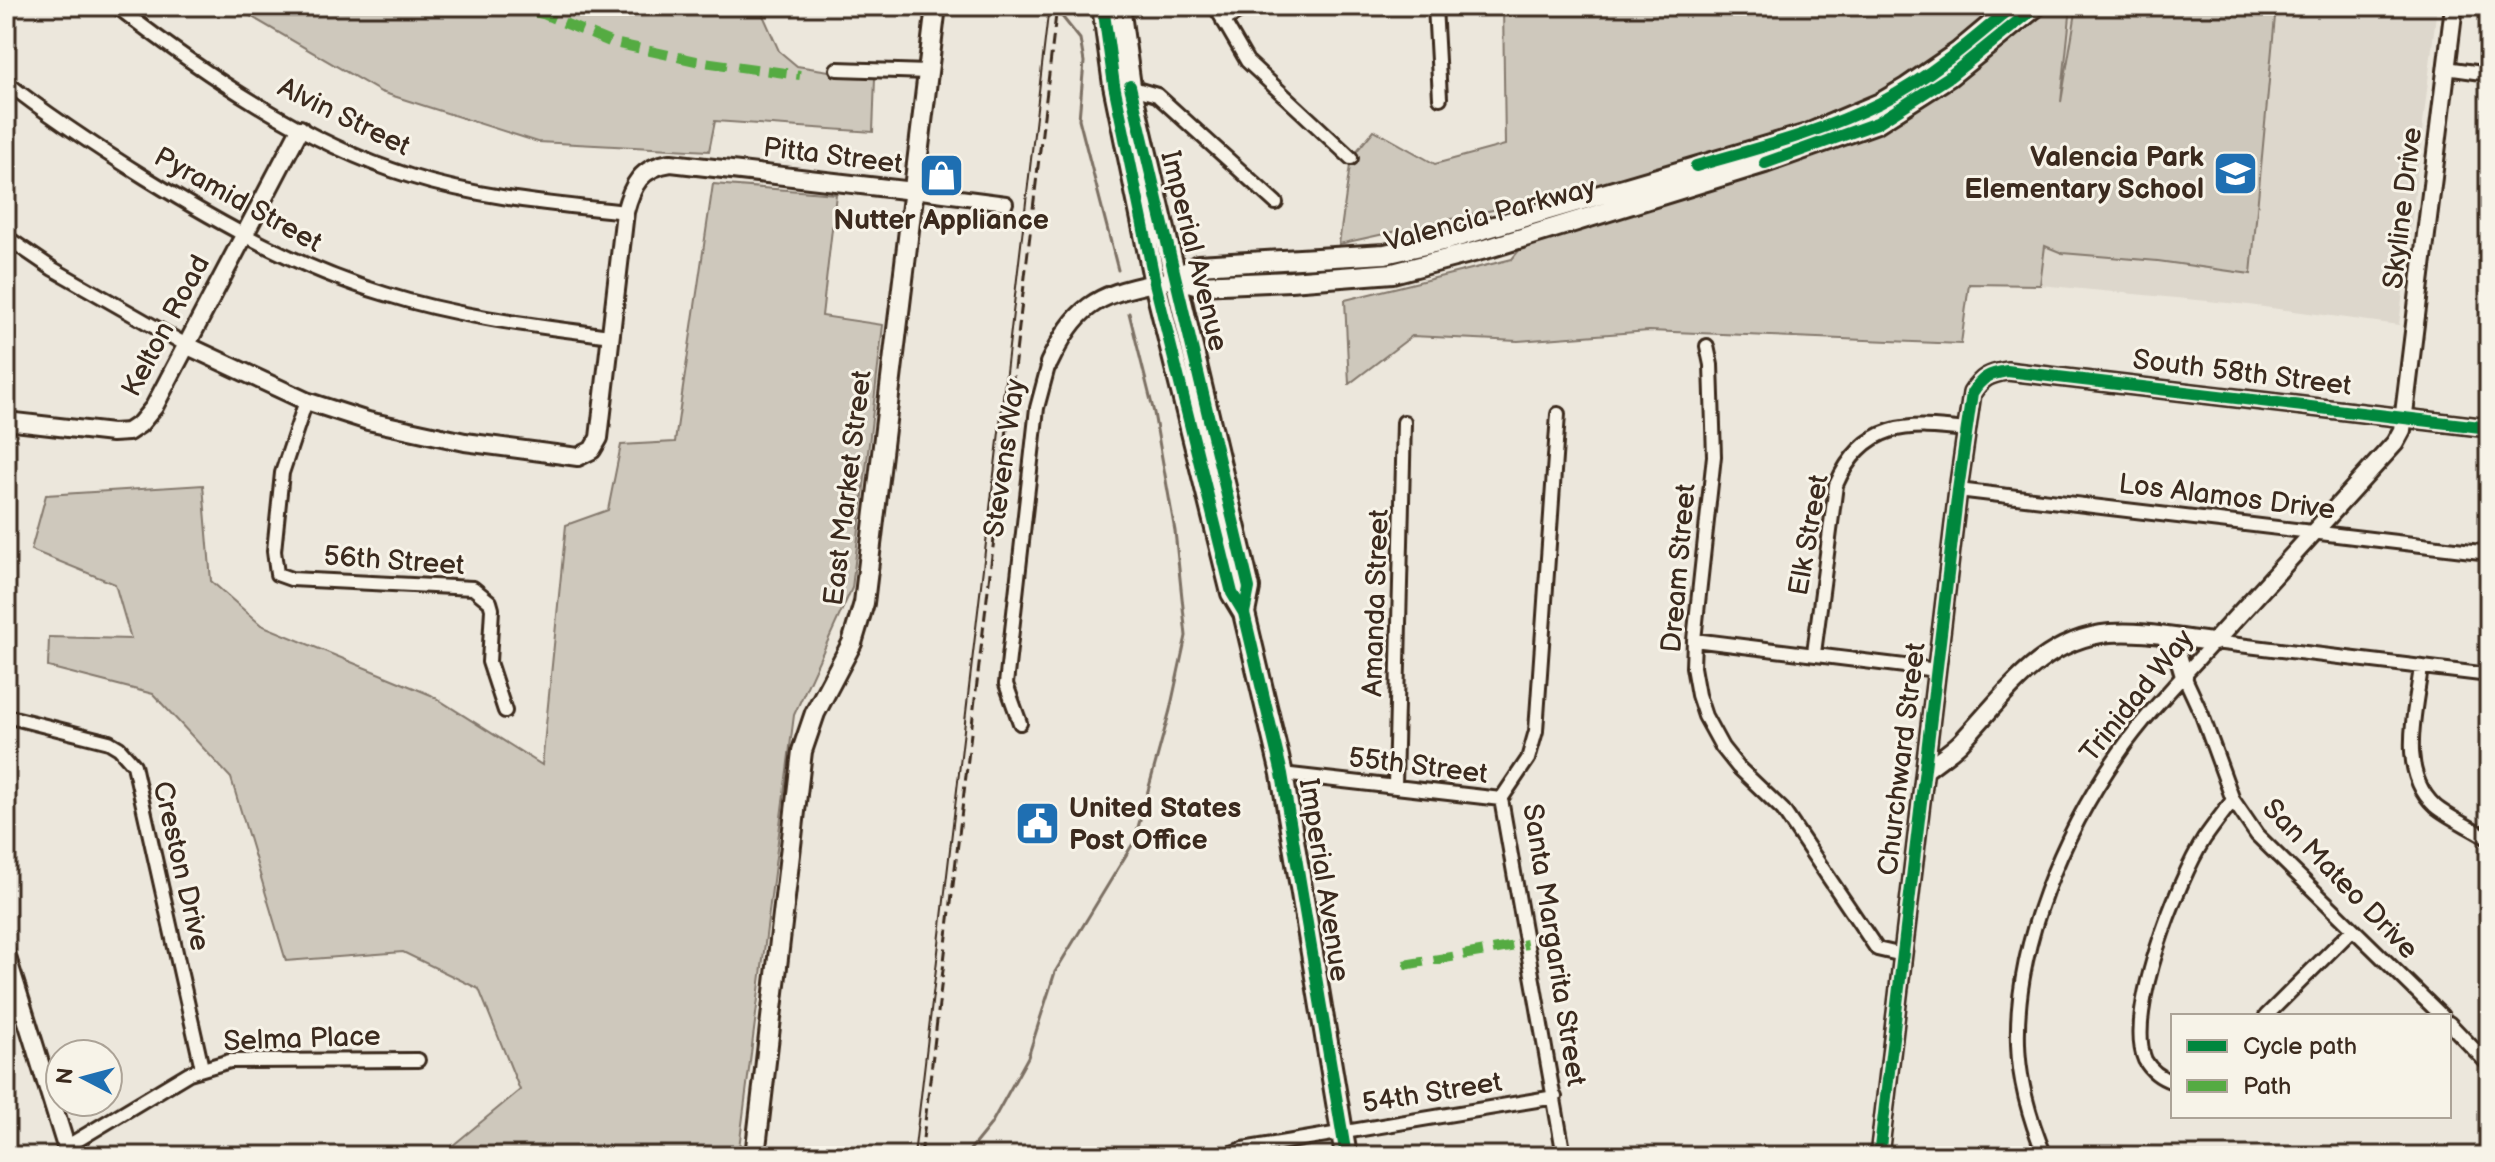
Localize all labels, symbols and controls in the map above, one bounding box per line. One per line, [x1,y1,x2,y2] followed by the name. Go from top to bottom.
[272,71,416,163] street label: Alvin Street
[2377,125,2429,291] street label: Skyline Drive
[761,131,905,181] street label: Pitta Street
[148,140,328,260] street label: Pyramid Street
[1964,141,2204,206] place label: Valencia Park Elementary School
[1153,148,1235,354] street label: Imperial Avenue
[2211,149,2259,197] school or university icon: Valencia Park Elementary School
[917,152,965,200] shop icon: Nutter Appliance
[1381,171,1600,259] street label: Valencia Parkway
[833,204,1049,237] place label: Nutter Appliance
[115,250,217,402] street label: Kelton Road
[2131,343,2354,403] street label: South 58th Street
[817,368,879,608] street label: East Market Street
[978,376,1032,539] street label: Stevens Way
[2117,467,2337,527] street label: Los Alamos Drive
[1782,472,1836,598] street label: Elk Street
[1655,482,1703,654] street label: Dream Street
[1356,508,1396,697] street label: Amanda Street
[322,540,466,582] street label: 56th Street
[2073,623,2201,769] street label: Trinidad Way
[1871,640,1933,877] street label: Churchward Street
[1346,741,1490,791] street label: 55th Street
[1292,776,1356,984] street label: Imperial Avenue
[145,778,217,954] street label: Creston Drive
[1069,792,1241,857] place label: United States Post Office
[2255,792,2425,966] street label: San Mateo Drive
[1014,800,1062,848] public building icon: United States Post Office
[1515,801,1593,1089] street label: Santa Margarita Street
[2171,1014,2451,1118] legend
[223,1020,381,1058] street label: Selma Place
[2243,1032,2357,1061] text: Cycle path
[44,1038,124,1118] north arrow
[51,1066,80,1086] text: N
[1360,1066,1505,1120] street label: 54th Street
[2243,1072,2291,1101] text: Path

